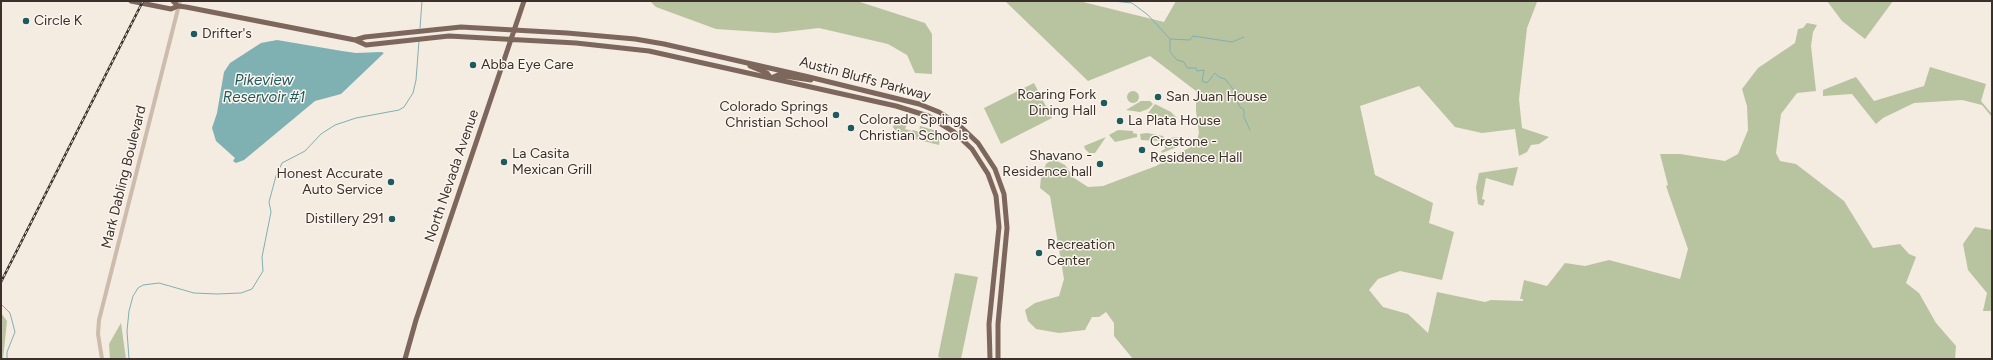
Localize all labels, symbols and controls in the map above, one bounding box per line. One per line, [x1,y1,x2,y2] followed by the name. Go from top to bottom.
[34,13,82,29] place label: Circle K
[21,16,31,26] marker: Circle K
[202,26,252,42] place label: Drifter's
[189,29,199,39] marker: Drifter's
[798,53,932,105] street label: Austin Bluffs Parkway
[481,57,574,73] place label: Abba Eye Care
[468,60,478,70] marker: Abba Eye Care
[223,72,305,107] water label: Pikeview Reservoir #1
[1017,87,1096,120] place label: Roaring Fork Dining Hall
[1166,89,1267,105] place label: San Juan House
[1153,92,1163,102] marker: San Juan House
[1099,98,1109,108] marker: Roaring Fork Dining Hall
[720,99,828,132] place label: Colorado Springs Christian School
[98,104,150,250] street label: Mark Dabling Boulevard
[421,108,483,244] street label: North Nevada Avenue
[831,110,841,120] marker: Colorado Springs Christian School
[859,112,968,144] place label: Colorado Springs Christian Schools
[1128,113,1221,129] place label: La Plata House
[1115,116,1125,126] marker: La Plata House
[846,123,856,133] marker: Colorado Springs Christian Schools
[1150,134,1242,166] place label: Crestone - Residence Hall
[1137,145,1147,155] marker: Crestone - Residence Hall
[512,146,592,178] place label: La Casita Mexican Grill
[1002,148,1092,180] place label: Shavano - Residence hall
[499,157,509,167] marker: La Casita Mexican Grill
[1095,159,1105,169] marker: Shavano - Residence hall
[277,166,383,198] place label: Honest Accurate Auto Service
[386,177,396,187] marker: Honest Accurate Auto Service
[305,211,384,227] place label: Distillery 291
[387,214,397,224] marker: Distillery 291
[1047,237,1115,270] place label: Recreation Center
[1034,248,1044,258] marker: Recreation Center

